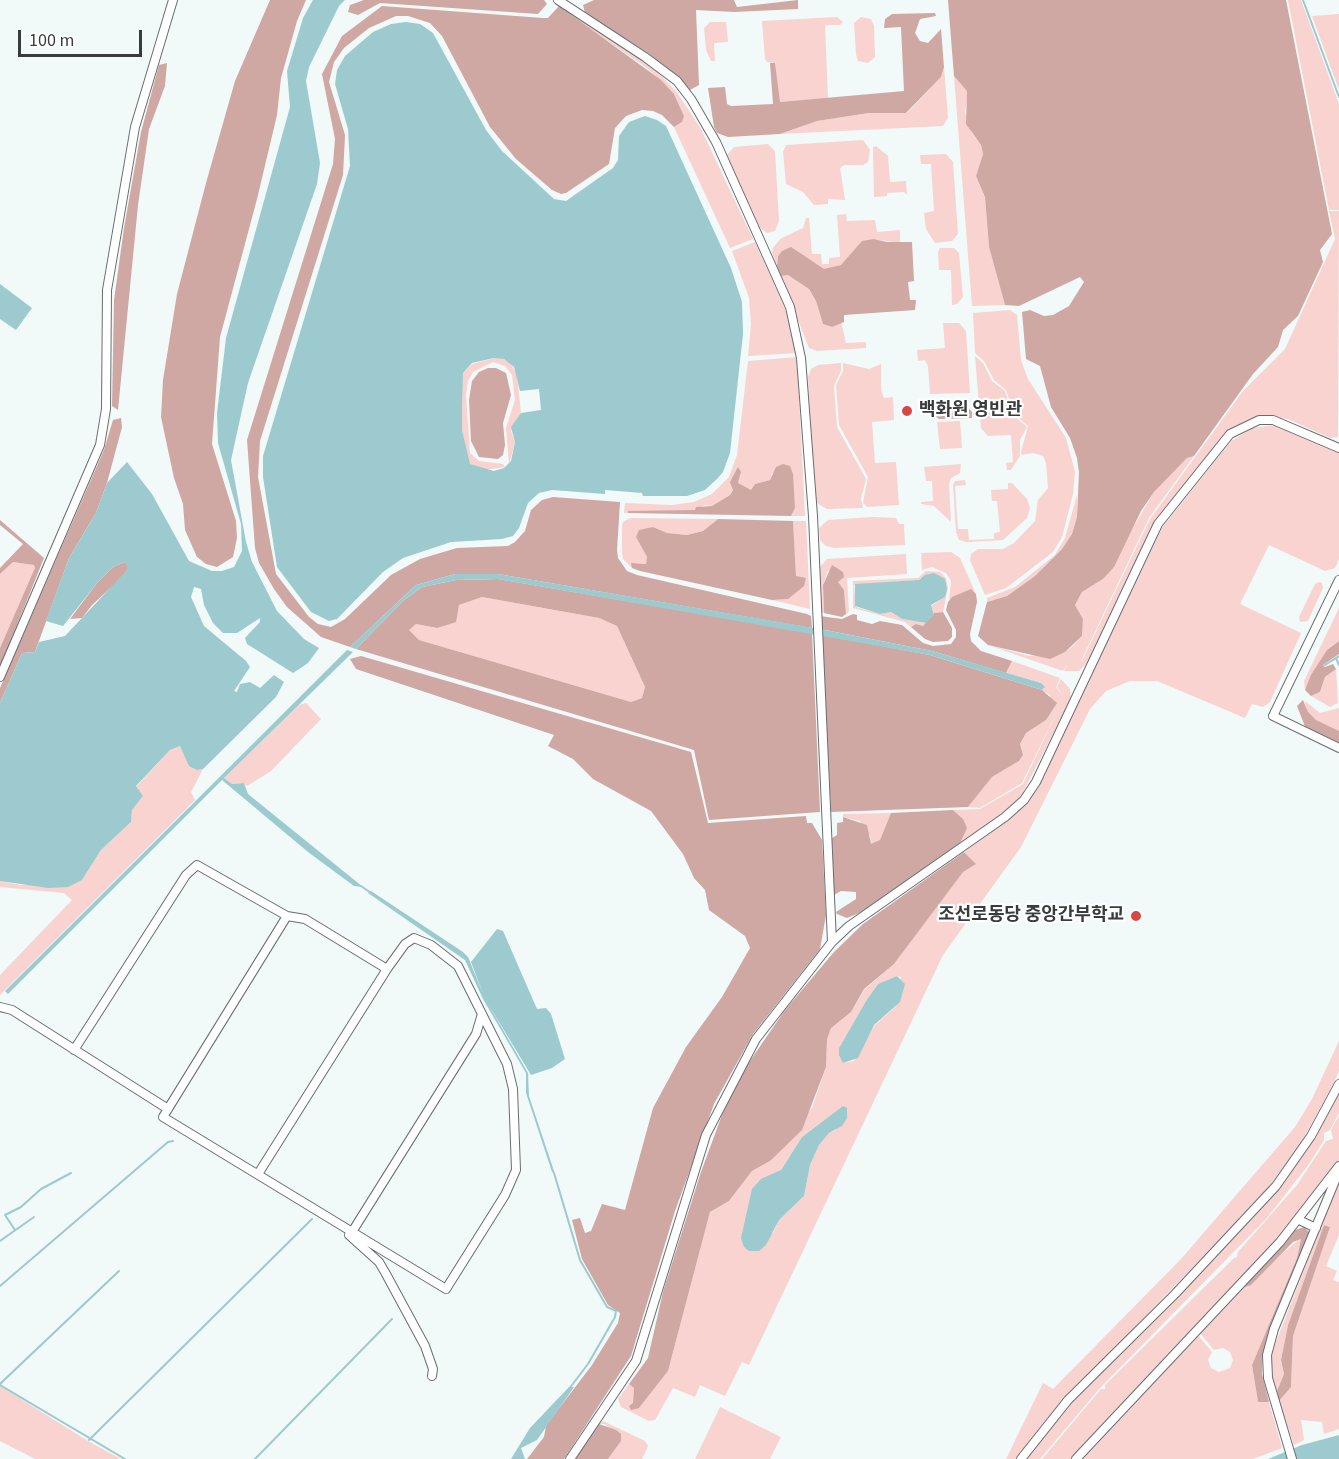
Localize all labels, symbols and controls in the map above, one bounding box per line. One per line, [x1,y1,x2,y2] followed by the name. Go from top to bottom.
[21,18,146,56] scale bar
[29,28,74,53] text: 100 m
[919,400,1022,422] place label: 백화원 영빈관
[900,404,914,418] marker: 백화원 영빈관
[938,905,1124,927] place label: 조선로동당 중앙간부학교
[1129,909,1143,923] marker: 조선로동당 중앙간부학교

